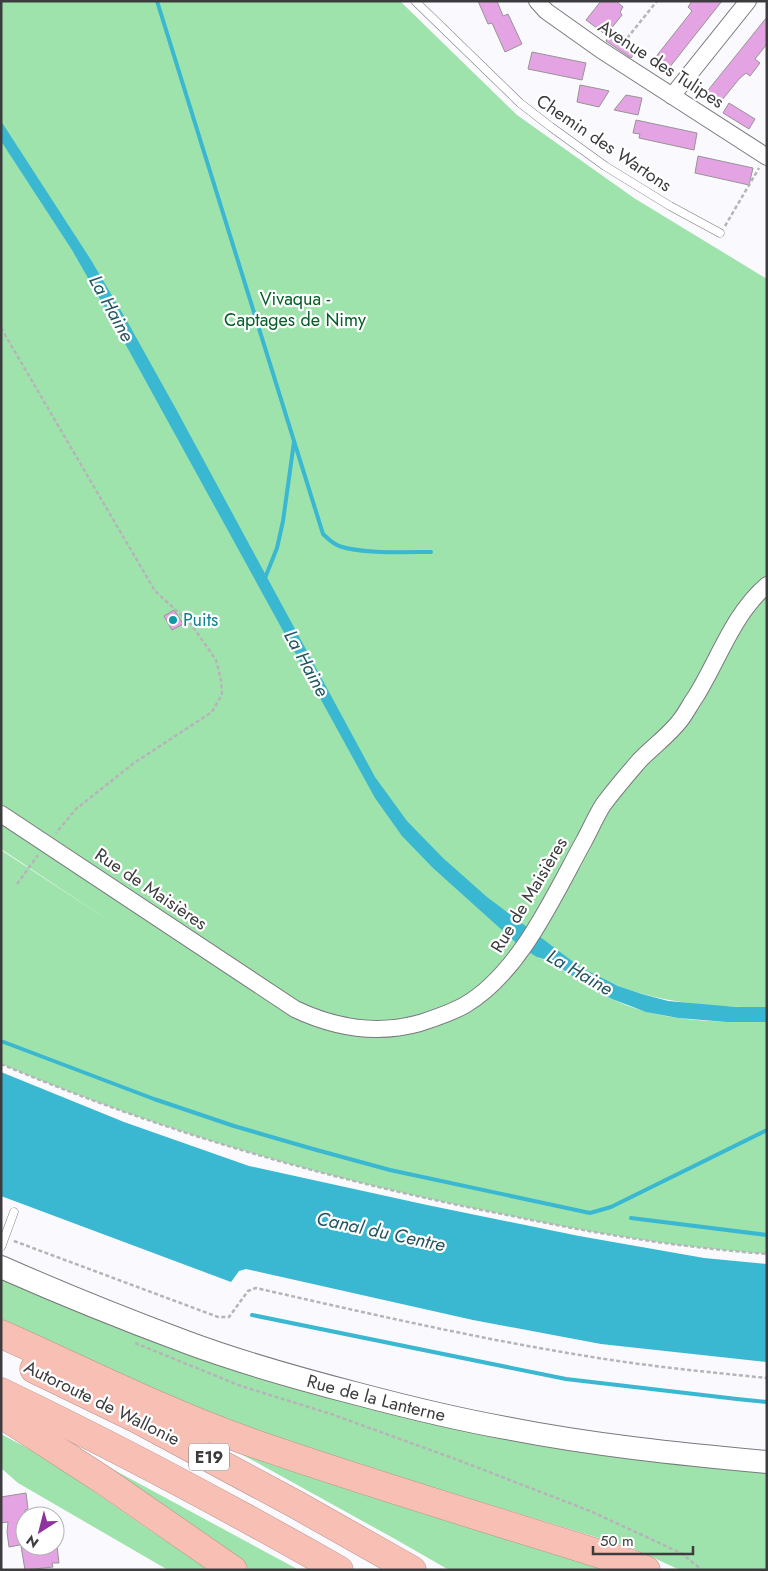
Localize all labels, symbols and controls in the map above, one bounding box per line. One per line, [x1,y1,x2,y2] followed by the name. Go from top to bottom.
[593,13,729,115] street label: Avenue des Tulipes
[531,88,677,198] street label: Chemin des Wartons
[82,270,141,347] water label: La Haine
[224,286,366,333] park label: Vivaqua - Captages de Nimy
[183,607,218,633] place label: Puits
[167,614,179,626] marker: Puits
[277,625,336,702] water label: La Haine
[484,832,574,958] street label: Rue de Maisières
[90,842,212,936] street label: Rue de Maisières
[542,943,618,1002] water label: La Haine
[314,1205,448,1258] water label: Canal du Centre
[20,1354,184,1452] street label: Autoroute de Wallonie
[304,1368,448,1428] street label: Rue de la Lanterne
[189,1444,229,1470] road number: E19
[15,1506,65,1556] north arrow
[593,1524,693,1556] scale bar
[22,1530,43,1553] text: N
[600,1530,634,1552] text: 50 m

